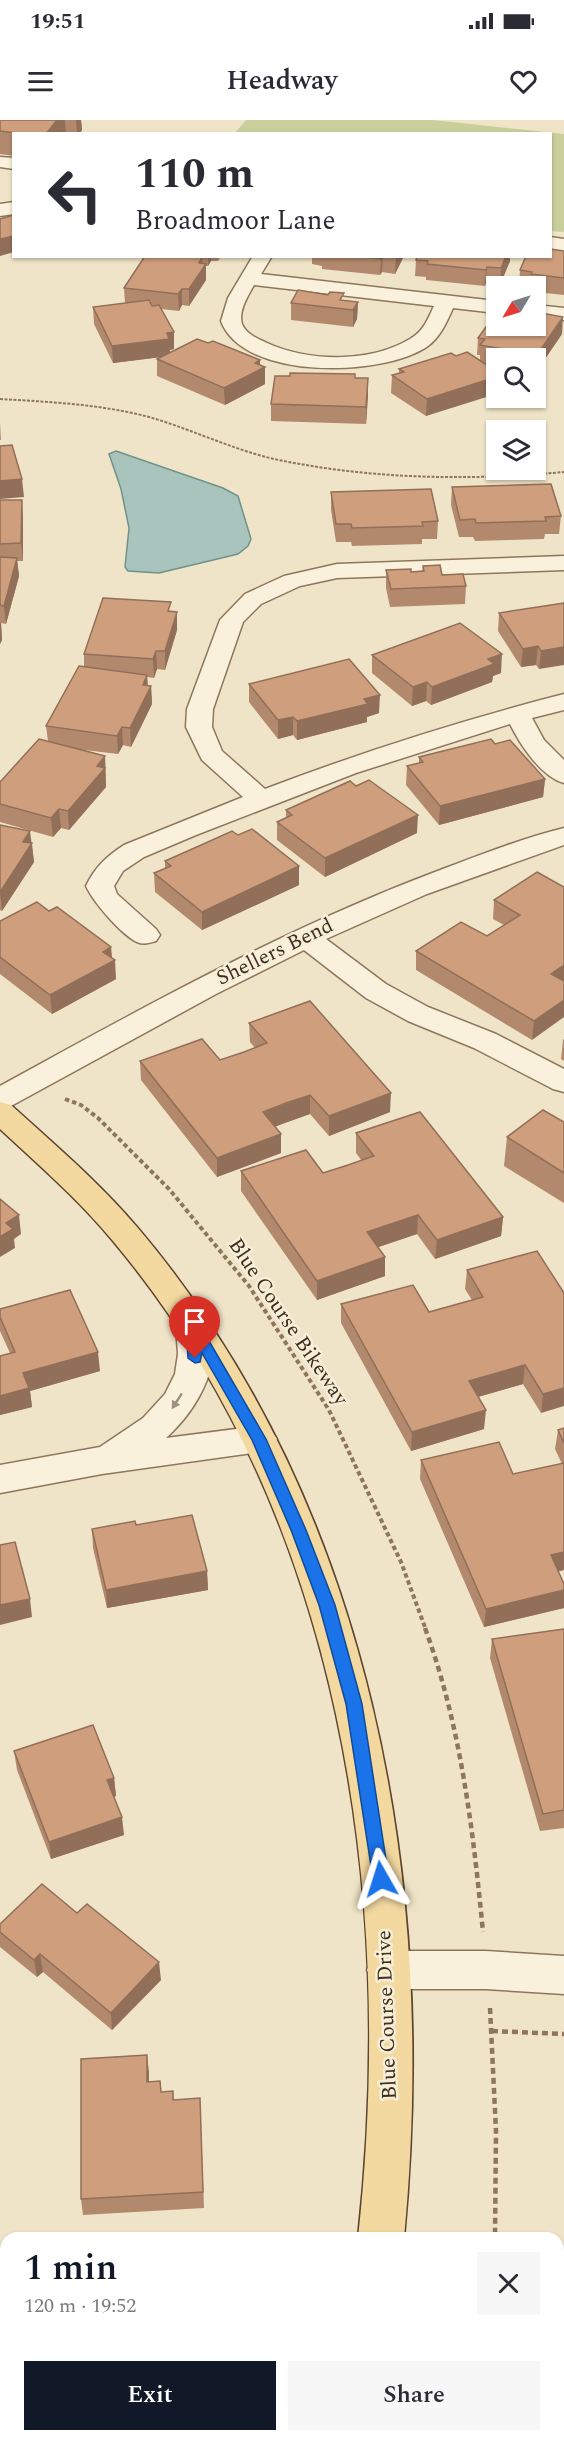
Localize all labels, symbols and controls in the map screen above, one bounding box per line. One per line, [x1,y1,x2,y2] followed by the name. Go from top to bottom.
[30,5,85,38] text: 19:51
[226,60,338,102] text: Headway
[24,65,57,98] icon: menu
[507,65,540,98] icon: heart
[135,143,254,206] text: 110 m
[36,156,114,234] icon: left
[135,200,336,242] text: Broadmoor Lane
[486,276,546,336] north arrow
[486,276,546,480] map controls
[486,348,546,408] button: search
[486,420,546,480] button: layers
[211,910,339,994] street label: Shellers Bend
[220,1232,357,1413] street label: Blue Course Bikeway
[169,1296,220,1358] pin
[178,1305,211,1338] icon: arrive
[172,1393,183,1409] one-way arrow
[349,1847,413,1911] position arrow
[368,1930,406,2100] street label: Blue Course Drive
[24,2241,117,2296] text: 1 min
[477,2252,540,2315] button: close
[24,2291,136,2321] text: 120 m · 19:52
[24,2361,276,2430] button: Exit
[288,2361,540,2430] button: Share

